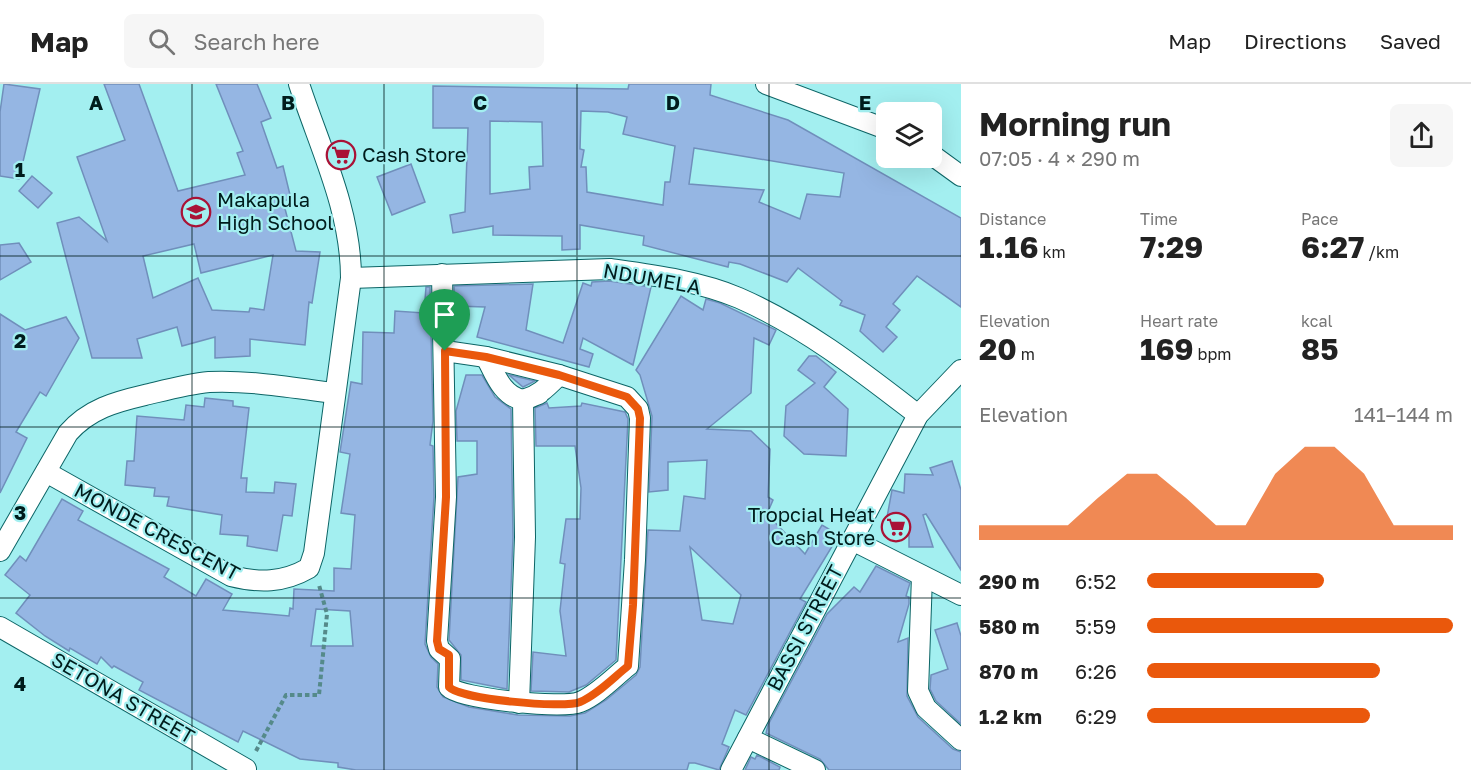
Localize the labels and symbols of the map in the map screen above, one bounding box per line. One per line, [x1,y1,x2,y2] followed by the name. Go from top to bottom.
[89,90,103,114] text: A
[281,90,295,114] text: B
[473,90,487,114] text: C
[666,90,680,114] text: D
[859,90,871,114] text: E
[325,139,357,171] supermarket icon: Cash Store
[362,142,466,166] place label: Cash Store
[15,157,25,181] text: 1
[217,187,334,234] place label: Makapula High School
[180,196,212,228] school or university icon: Makapula High School
[602,258,703,298] street label: NDUMELA
[419,289,470,351] pin
[14,328,26,352] text: 2
[71,477,244,585] street label: MONDE CRESCENT
[14,500,26,524] text: 3
[748,502,875,549] place label: Tropcial Heat Cash Store
[880,511,912,543] supermarket icon: Tropcial Heat Cash Store
[761,561,847,694] street label: BASSI STREET
[48,646,199,748] street label: SETONA STREET
[14,671,26,695] text: 4

